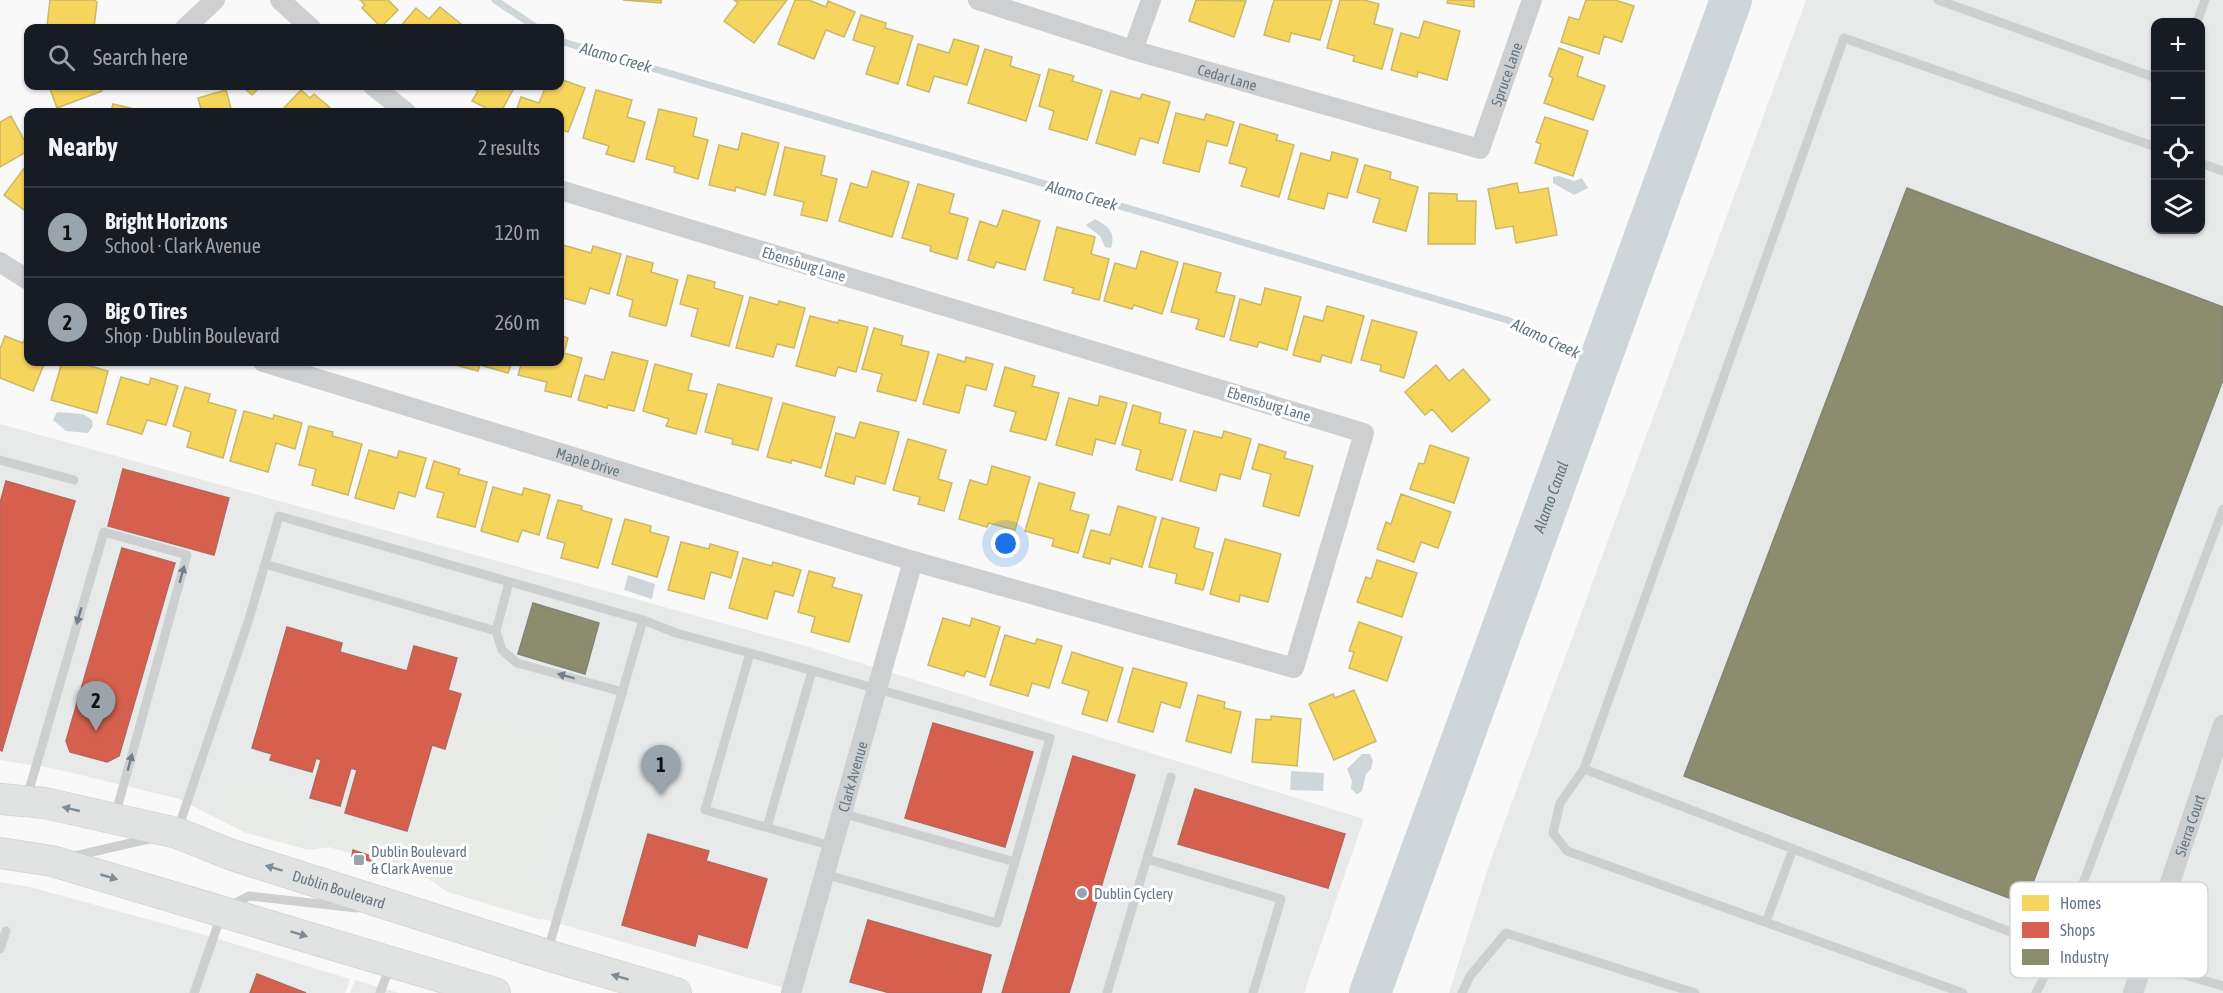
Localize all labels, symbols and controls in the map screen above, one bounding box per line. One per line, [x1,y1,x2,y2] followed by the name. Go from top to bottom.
[2151,18,2205,234] map controls
[2151,18,2205,72] button: +
[24,24,564,90] search box
[577,38,655,76] water label: Alamo Creek
[1487,40,1525,108] street label: Spruce Lane
[45,41,78,74] icon: search
[93,44,188,70] text: Search here
[1196,60,1259,94] street label: Cedar Lane
[2151,72,2205,126] button: −
[2151,126,2205,180] button: locate
[48,132,118,162] text: Nearby
[478,136,540,159] text: 2 results
[1043,176,1121,214] water label: Alamo Creek
[2151,180,2205,234] button: layers
[105,208,228,234] text: Bright Horizons
[63,221,72,244] text: 1
[495,221,540,244] text: 120 m
[105,234,261,257] text: School · Clark Avenue
[760,243,848,285] street label: Ebensburg Lane
[105,298,187,324] text: Big O Tires
[63,311,72,334] text: 2
[495,311,540,334] text: 260 m
[1508,314,1584,362] water label: Alamo Creek
[105,324,280,347] text: Shop · Dublin Boulevard
[1225,383,1313,425] street label: Ebensburg Lane
[554,444,622,479] street label: Maple Drive
[1529,459,1572,536] water label: Alamo Canal
[991,529,1020,558] your location
[178,565,187,583] one-way arrow
[74,607,84,625] one-way arrow
[557,671,575,680] one-way arrow
[76,682,116,731] pin: 2
[834,739,870,814] street label: Clark Avenue
[642,746,680,795] pin: 1
[126,753,135,771] one-way arrow
[2171,792,2208,858] street label: Sierra Court
[62,803,80,813] one-way arrow
[371,843,467,877] place label: Dublin Boulevard & Clark Avenue
[352,853,366,867] marker: Dublin Boulevard & Clark Avenue
[265,863,283,872] one-way arrow
[291,866,387,912] street label: Dublin Boulevard
[100,873,118,882] one-way arrow
[2010,882,2208,978] legend
[1094,885,1173,902] place label: Dublin Cyclery
[1075,886,1089,900] marker: Dublin Cyclery
[2060,894,2102,912] text: Homes
[2060,921,2096,940] text: Shops
[290,929,308,939] one-way arrow
[2060,948,2109,967] text: Industry
[611,972,629,981] one-way arrow

